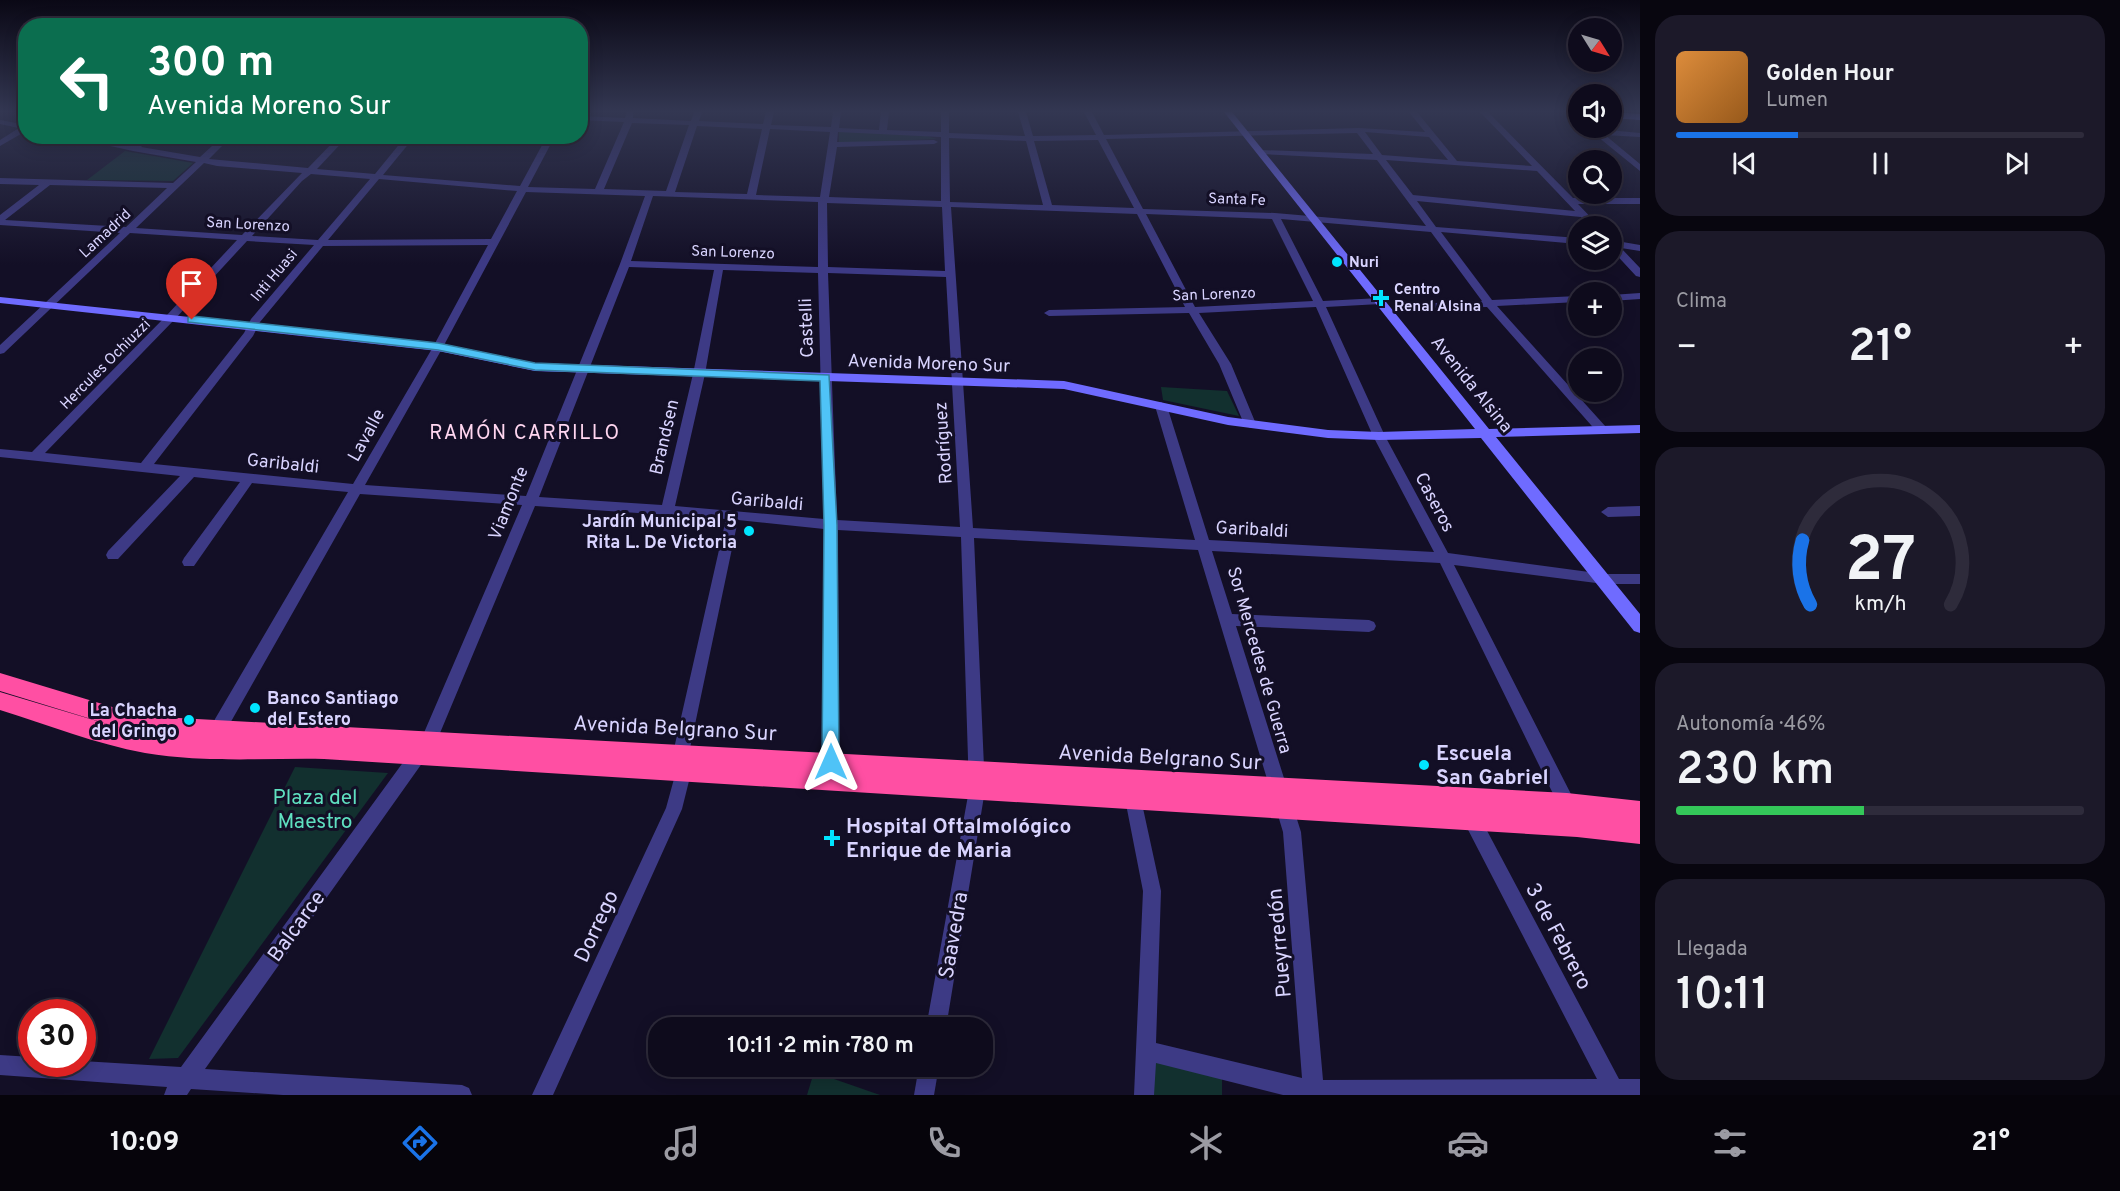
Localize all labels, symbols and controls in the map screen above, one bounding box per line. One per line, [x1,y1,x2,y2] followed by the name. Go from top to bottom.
[1568,18,1622,72] north arrow
[1568,18,1622,402] map controls
[147,38,274,91] text: 300 m
[48,42,126,120] icon: left
[1766,61,1894,88] text: Golden Hour
[1568,84,1622,138] button: sound
[1766,88,1828,114] text: Lumen
[147,90,391,124] text: Avenida Moreno Sur
[1728,147,1761,180] icon: previous
[1864,147,1897,180] icon: pause
[2000,147,2033,180] icon: next
[1568,150,1622,204] button: search
[1208,190,1266,211] street label: Santa Fe
[76,205,136,263] street label: Lamadrid
[206,214,290,237] street label: San Lorenzo
[1568,216,1622,270] button: layers
[691,243,775,264] street label: San Lorenzo
[248,246,303,306] street label: Inti Huasi
[1349,254,1379,273] place label: Nuri
[1330,255,1344,269] marker: Nuri
[166,258,217,320] pin
[175,267,208,300] icon: arrive
[1394,281,1481,317] place label: Centro Renal Alsina
[1568,282,1622,336] button: +
[1172,285,1256,306] street label: San Lorenzo
[1372,289,1390,307] marker: Centro Renal Alsina
[1676,289,1727,315] text: Clima
[795,298,820,358] street label: Castelli
[57,316,155,414] street label: Hercules Ochiuzzi
[1848,320,1912,377] text: 21°
[1676,328,1697,370] text: −
[2063,328,2084,370] text: +
[1425,332,1517,438] street label: Avenida Alsina
[1568,348,1622,402] button: −
[847,350,1011,379] street label: Avenida Moreno Sur
[646,397,685,477] street label: Brandsen
[930,401,959,485] street label: Rodríguez
[343,405,391,466] street label: Lavalle
[429,419,621,447] district label: RAMÓN CARRILLO
[245,449,320,480] street label: Garibaldi
[484,463,535,544] street label: Viamonte
[1408,469,1459,536] street label: Caseros
[730,488,804,517] street label: Garibaldi
[582,511,737,555] place label: Jardín Municipal 5 Rita L. De Victoria
[1215,517,1289,544] street label: Garibaldi
[742,524,756,538] marker: Jardín Municipal 5 Rita L. De Victoria
[1844,524,1916,603] text: 27
[1221,564,1296,757] street label: Sor Mercedes de Guerra
[1854,591,1906,618] text: km/h
[267,688,399,732] place label: Banco Santiago del Estero
[90,700,177,744] place label: La Chacha del Gringo
[248,701,262,715] marker: Banco Santiago del Estero
[573,711,777,748] street label: Avenida Belgrano Sur
[1676,712,1825,738] text: Autonomía · 46%
[182,713,196,727] marker: La Chacha del Gringo
[799,730,863,794] position arrow
[1058,740,1262,777] street label: Avenida Belgrano Sur
[1436,741,1549,792] place label: Escuela San Gabriel
[1676,743,1834,800] text: 230 km
[1417,758,1431,772] marker: Escuela San Gabriel
[273,785,357,836] park label: Plaza del Maestro
[846,814,1071,865] place label: Hospital Oftalmológico Enrique de Maria
[823,829,841,847] marker: Hospital Oftalmológico Enrique de Maria
[1518,879,1597,995] street label: 3 de Febrero
[262,886,332,968] street label: Balcarce
[569,886,626,967] street label: Dorrego
[1262,887,1299,999] street label: Pueyrredón
[934,890,975,981] street label: Saavedra
[1676,937,1748,963] text: Llegada
[1676,968,1769,1025] text: 10:11
[18,999,96,1077] speed limit sign: 30
[727,1033,914,1060] text: 10:11 · 2 min · 780 m
[399,1122,441,1164] icon: directions
[661,1122,703,1164] icon: music
[923,1122,965,1164] icon: phone
[1185,1122,1227,1164] icon: climate
[1447,1122,1489,1164] icon: car
[1709,1122,1751,1164] icon: filters
[110,1126,179,1160] text: 10:09
[1971,1126,2010,1160] text: 21°

